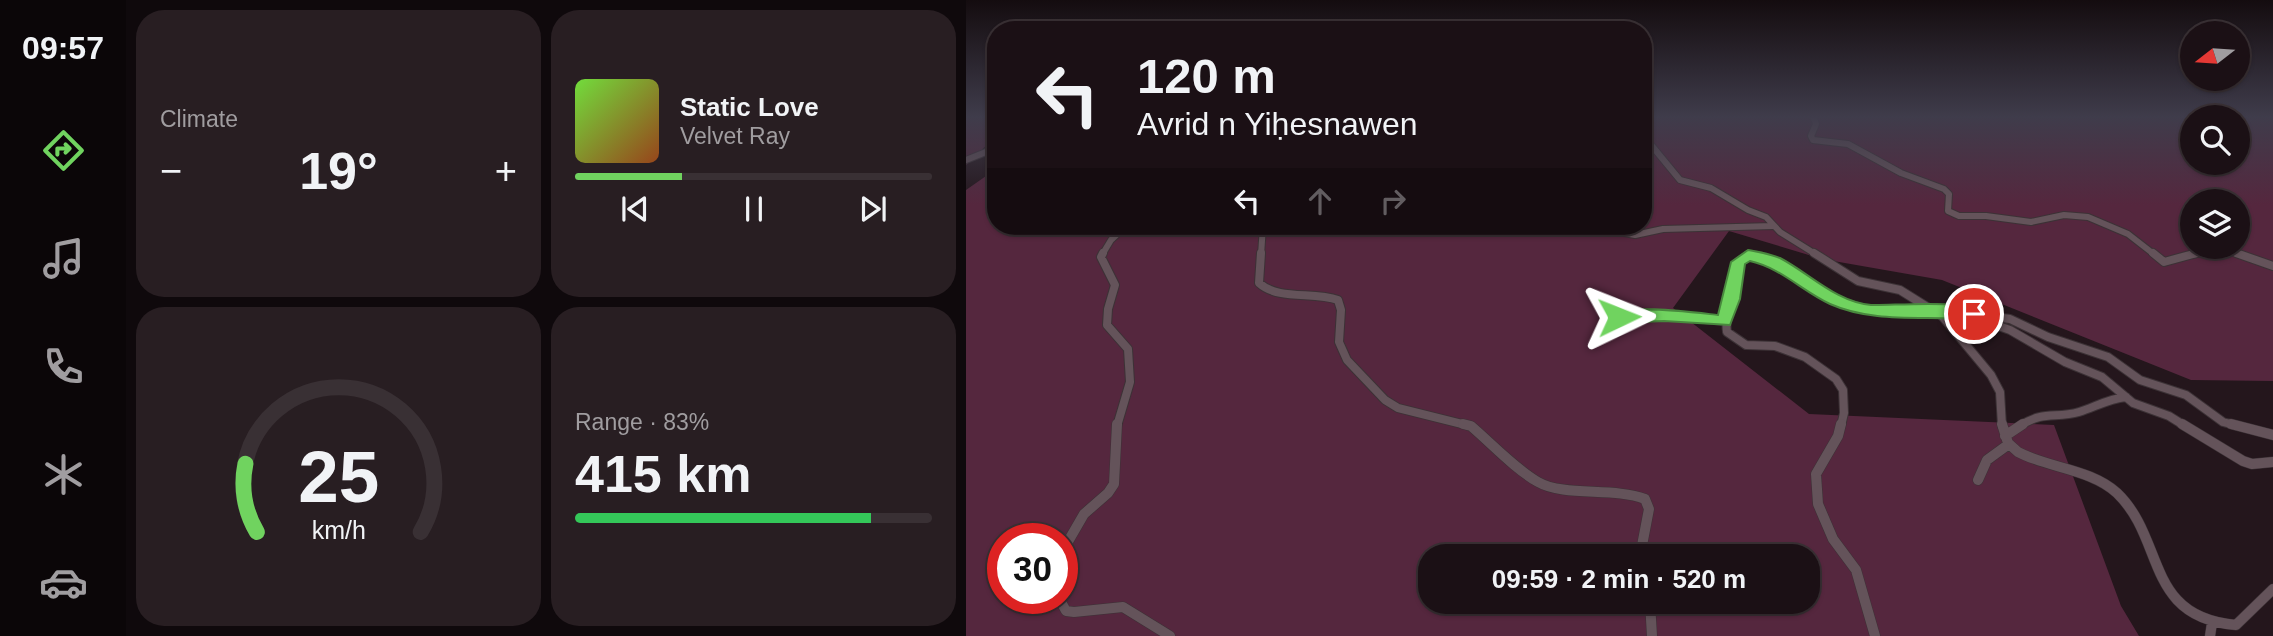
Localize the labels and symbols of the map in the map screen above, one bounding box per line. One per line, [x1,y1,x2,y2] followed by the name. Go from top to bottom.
[2180,21,2250,91] north arrow
[1582,280,1656,354] position arrow
[1944,284,2004,344] pin
[987,523,1078,614] speed limit sign: 30

